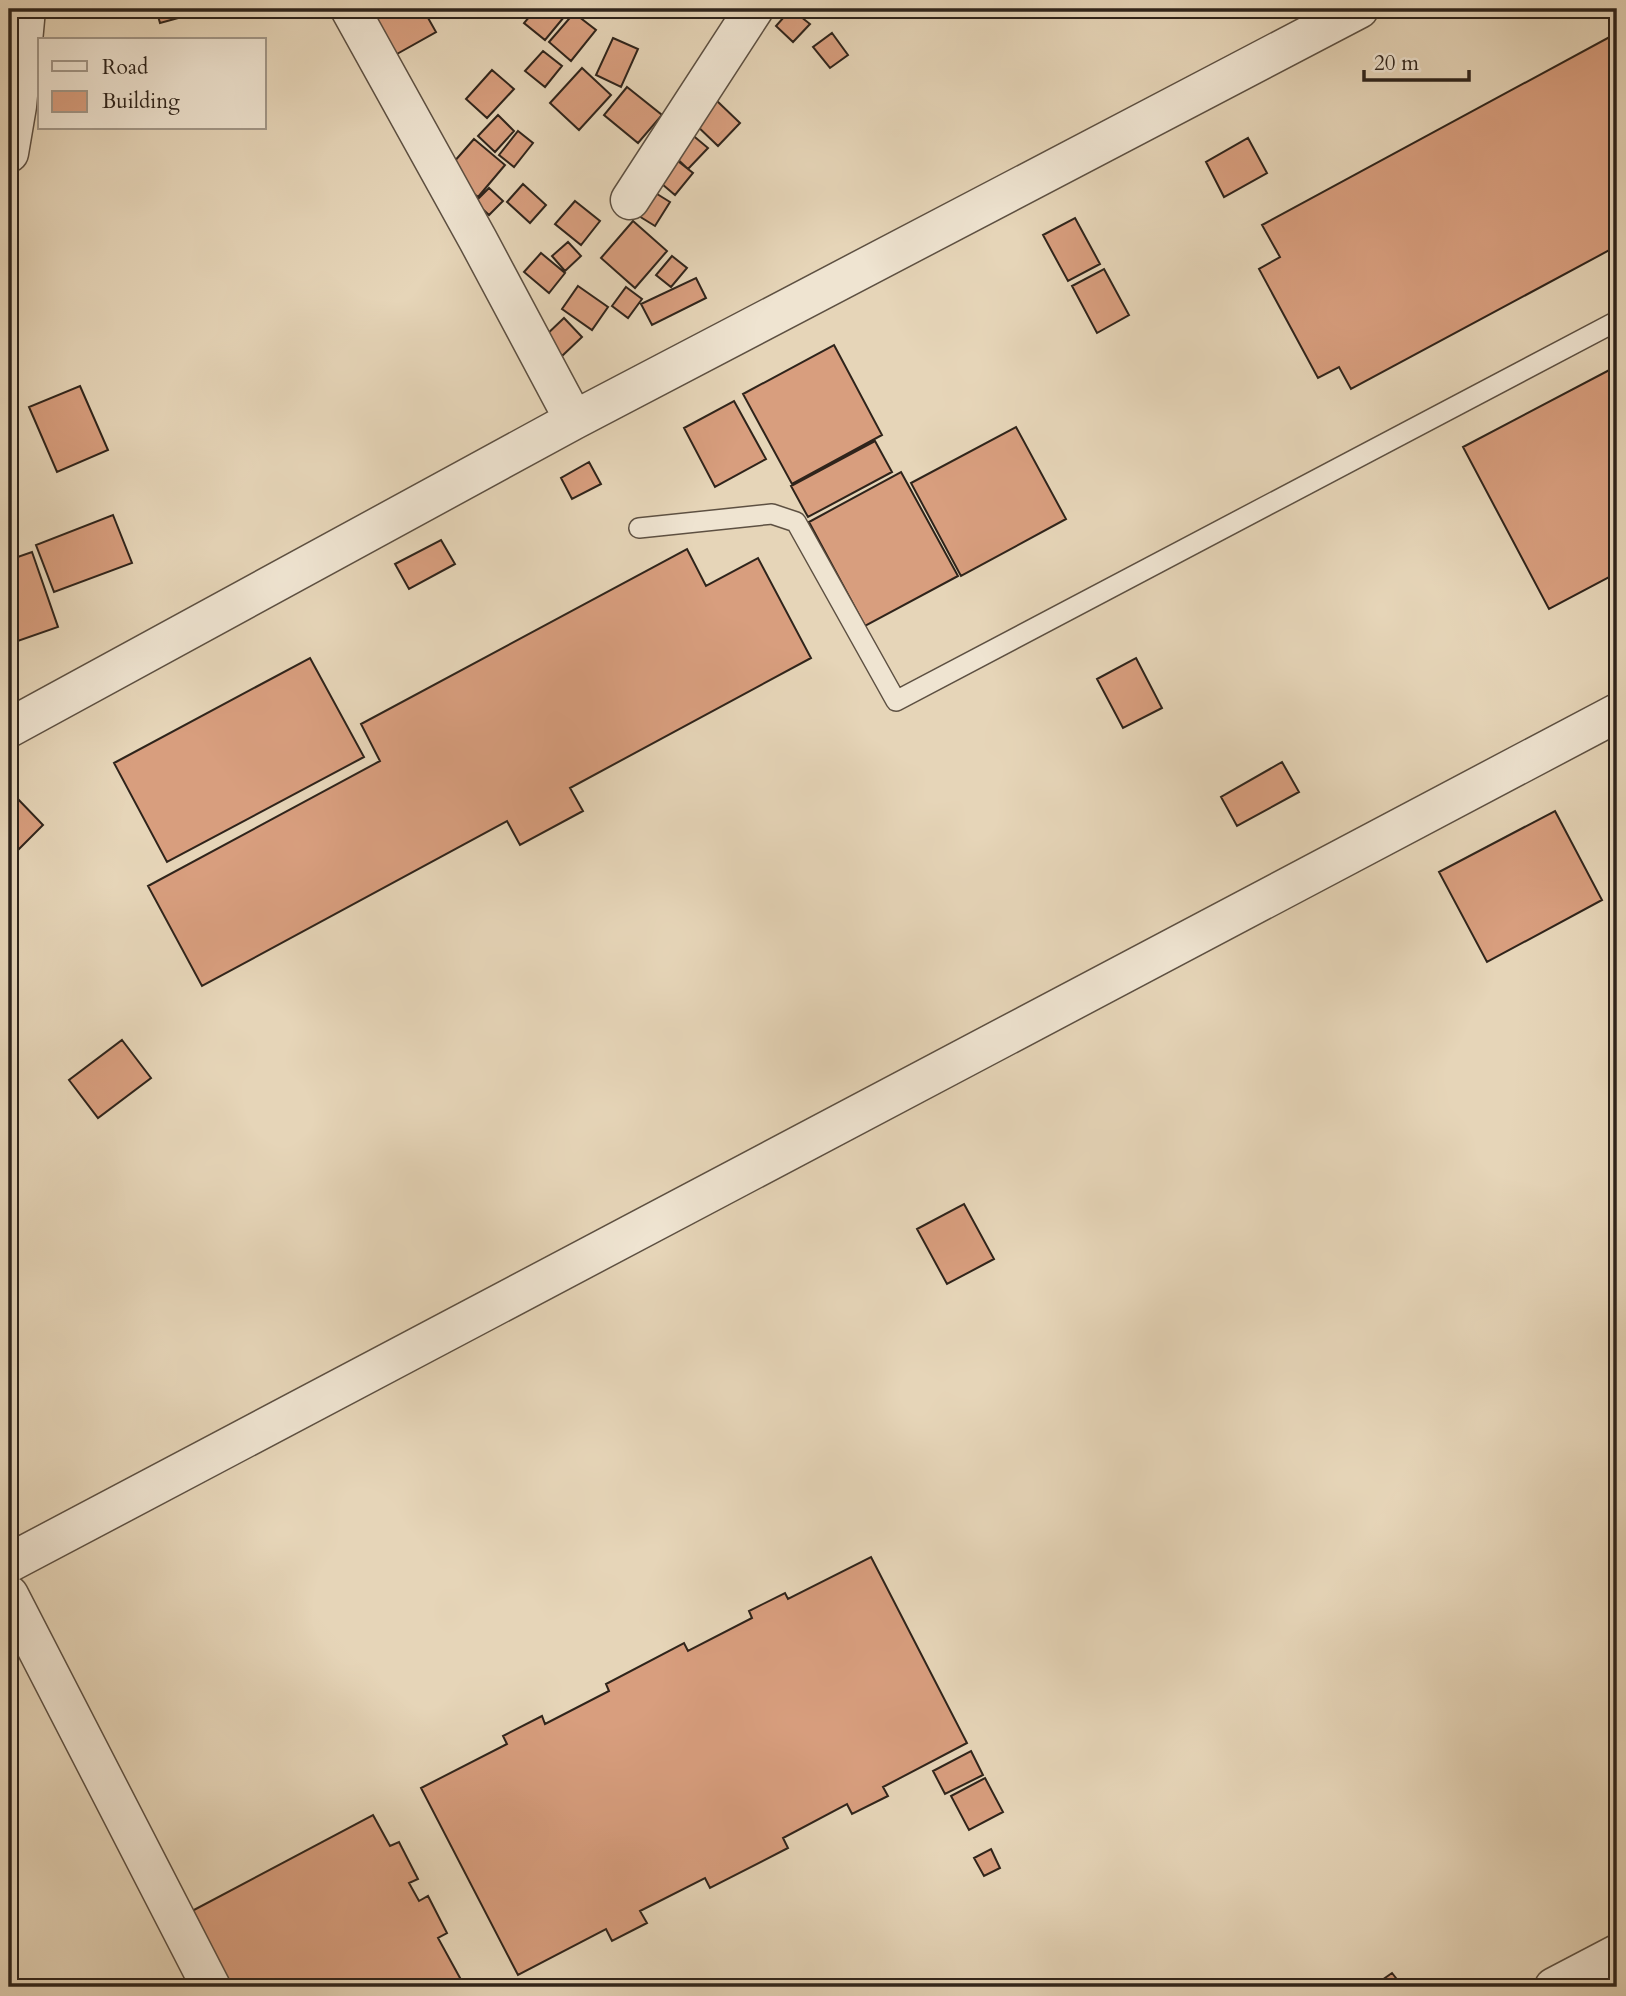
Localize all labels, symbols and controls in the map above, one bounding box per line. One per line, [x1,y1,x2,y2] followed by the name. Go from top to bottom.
[38,38,266,130] legend
[1364,38,1468,82] scale bar
[1374,49,1419,78] text: 20 m
[102,53,148,82] text: Road
[102,87,180,116] text: Building

